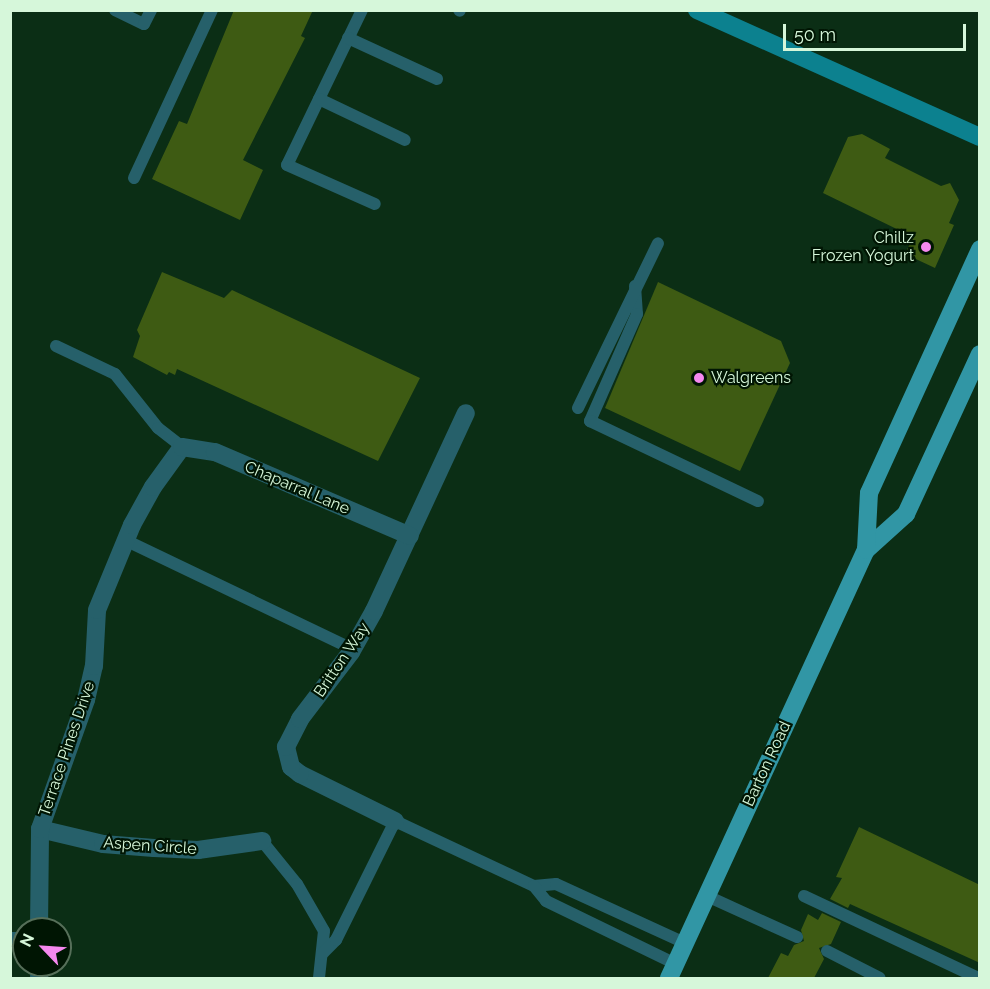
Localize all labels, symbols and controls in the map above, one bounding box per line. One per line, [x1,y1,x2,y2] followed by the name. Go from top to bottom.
[786,12,969,50] scale bar
[794,24,836,45] text: 50 m
[811,228,914,266] place label: Chillz Frozen Yogurt
[919,240,933,254] marker: Chillz Frozen Yogurt
[711,368,791,388] place label: Walgreens
[692,371,706,385] marker: Walgreens
[241,457,353,519] street label: Chaparral Lane
[310,619,374,701] street label: Britton Way
[35,679,99,819] street label: Terrace Pines Drive
[739,718,795,810] street label: Barton Road
[103,833,197,859] street label: Aspen Circle
[12,917,72,977] north arrow
[16,930,38,950] text: N

